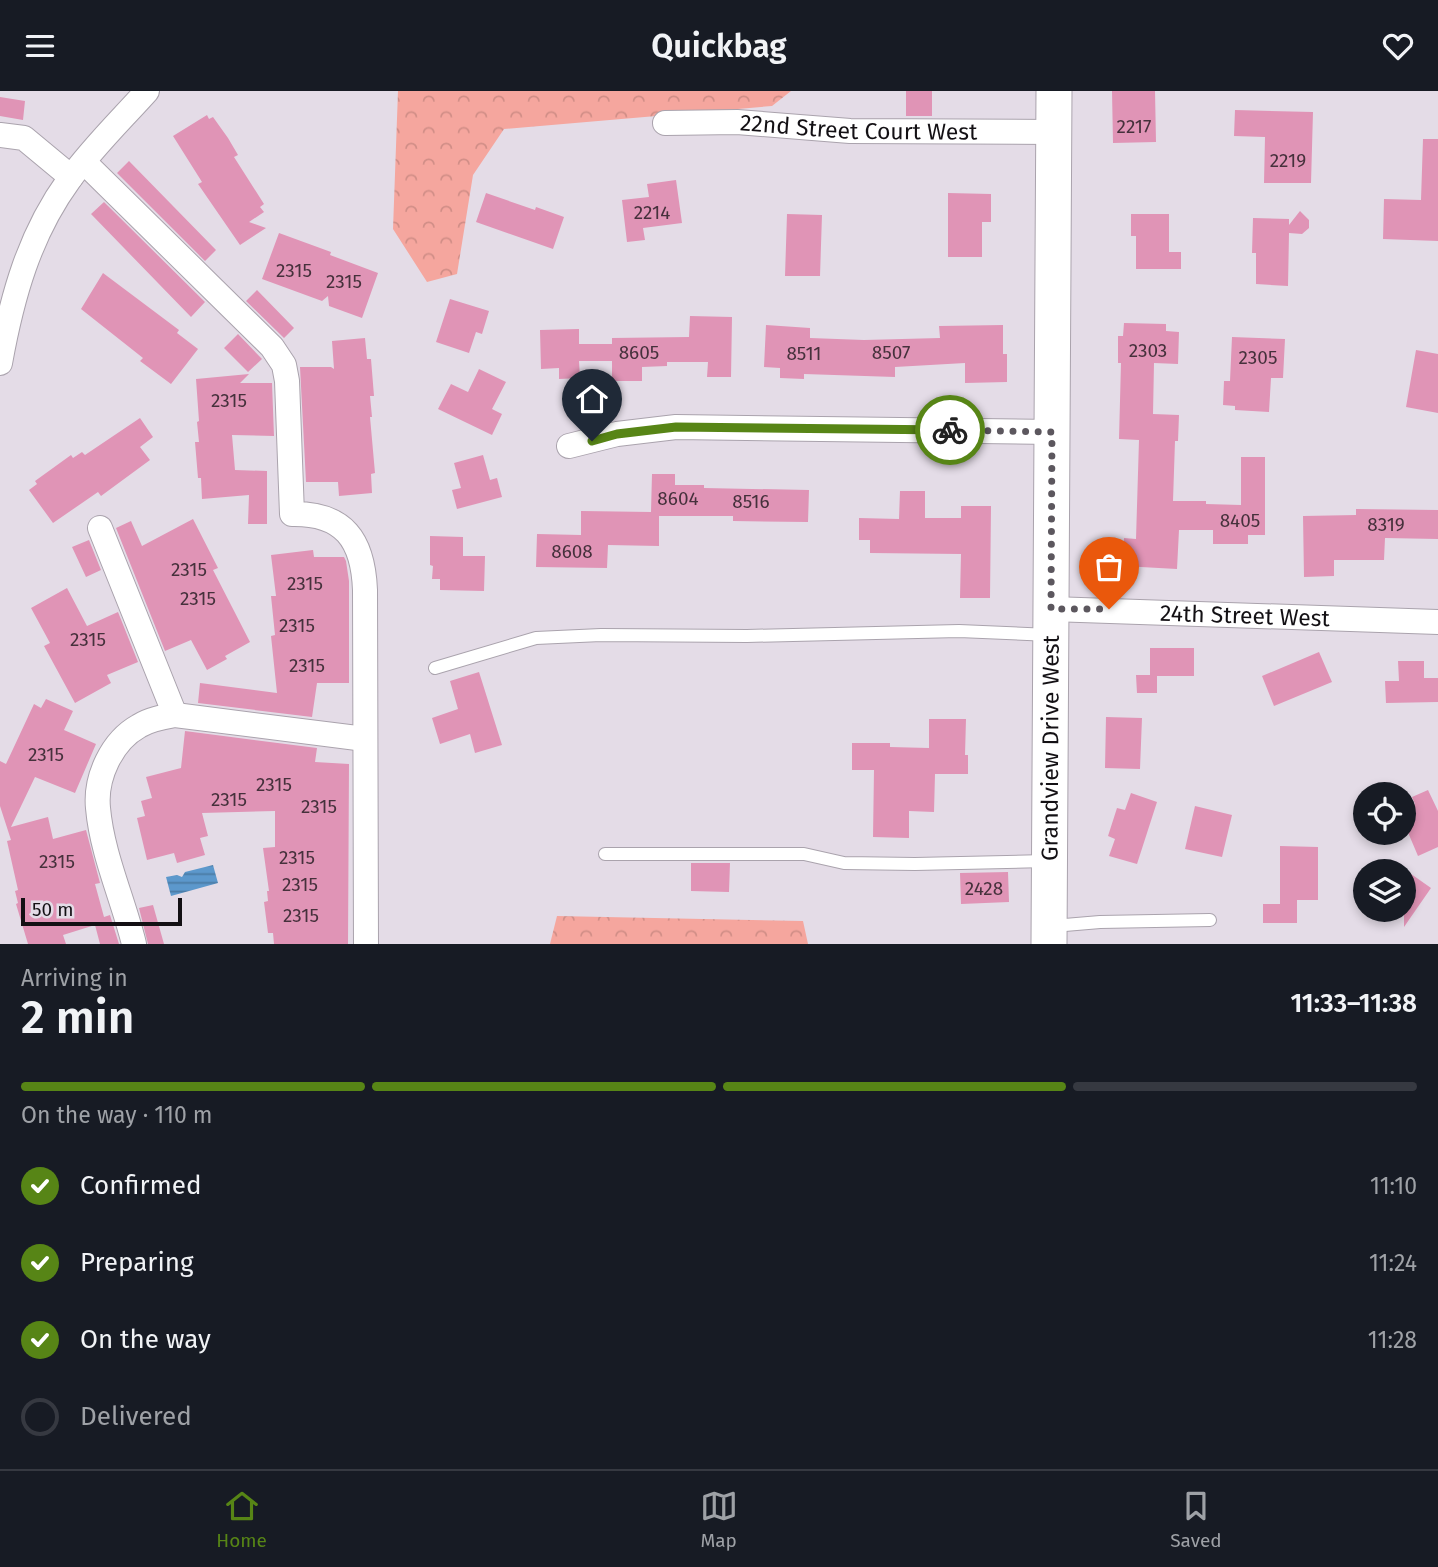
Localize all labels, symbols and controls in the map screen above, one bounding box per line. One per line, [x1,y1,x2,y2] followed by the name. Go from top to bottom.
[21,27,59,65] icon: menu
[651,27,787,65] text: Quickbag
[1379,27,1417,65] icon: heart
[739,108,978,146] street label: 22nd Street Court West
[1117,115,1152,138] house number: 2217
[1270,149,1306,172] house number: 2219
[634,201,670,224] house number: 2214
[276,259,312,282] house number: 2315
[326,270,362,293] house number: 2315
[1129,339,1167,362] house number: 2303
[619,341,659,364] house number: 8605
[872,341,910,364] house number: 8507
[786,342,822,365] house number: 8511
[1239,346,1277,369] house number: 2305
[562,369,622,441] pin
[573,380,611,418] icon: home
[211,389,247,412] house number: 2315
[915,395,985,465] courier
[931,411,969,449] icon: bike
[657,487,699,510] house number: 8604
[732,490,770,513] house number: 8516
[1220,509,1260,532] house number: 8405
[1367,513,1405,536] house number: 8319
[1079,537,1139,609] pin
[551,540,593,563] house number: 8608
[1090,548,1128,586] icon: bag
[171,558,207,581] house number: 2315
[287,572,323,595] house number: 2315
[180,587,216,610] house number: 2315
[1160,599,1331,632] street label: 24th Street West
[279,614,315,637] house number: 2315
[70,628,106,651] house number: 2315
[1035,634,1065,861] street label: Grandview Drive West
[289,654,325,677] house number: 2315
[28,743,64,766] house number: 2315
[256,773,292,796] house number: 2315
[1353,782,1416,922] map controls
[1353,782,1416,845] button: locate
[211,788,247,811] house number: 2315
[301,795,337,818] house number: 2315
[279,846,315,869] house number: 2315
[39,850,75,873] house number: 2315
[1353,859,1416,922] button: layers
[282,873,318,896] house number: 2315
[965,877,1003,900] house number: 2428
[21,895,182,927] scale bar
[32,898,73,921] text: 50 m
[283,904,319,927] house number: 2315
[21,964,128,992] text: Arriving in
[1290,988,1417,1019] text: 11:33–11:38
[21,990,134,1045] text: 2 min
[21,1101,213,1129] text: On the way · 110 m
[21,1167,59,1205] icon: check
[80,1170,201,1201] text: Confirmed
[1370,1172,1417,1200] text: 11:10
[21,1244,59,1282] icon: check
[80,1247,193,1278] text: Preparing
[1369,1249,1417,1277] text: 11:24
[21,1321,59,1359] icon: check
[80,1324,211,1355] text: On the way
[1368,1326,1417,1354] text: 11:28
[80,1401,192,1432] text: Delivered
[216,1487,267,1552] tab: Home
[700,1487,738,1552] tab: Map
[1170,1487,1222,1552] tab: Saved

